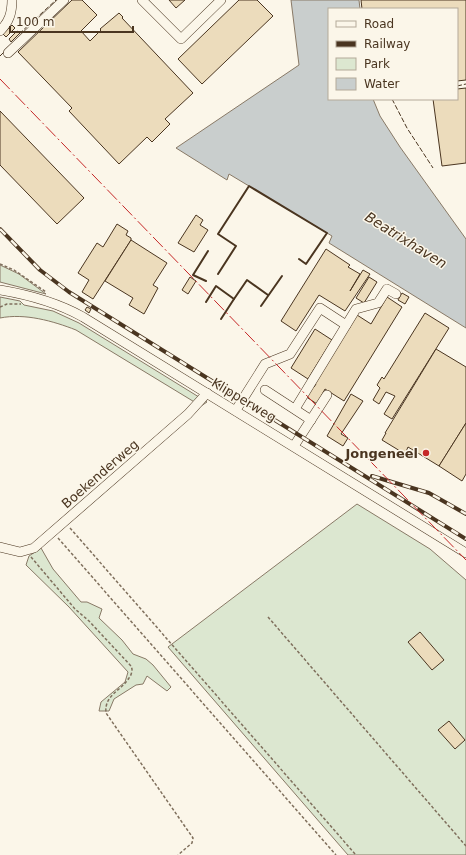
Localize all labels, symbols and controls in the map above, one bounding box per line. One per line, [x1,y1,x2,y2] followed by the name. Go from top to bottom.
[10,8,133,34] scale bar
[328,8,458,100] legend
[16,15,54,29] text: 100 m
[364,17,394,31] text: Road
[364,37,410,51] text: Railway
[364,57,390,71] text: Park
[364,77,400,91] text: Water
[362,208,450,272] water label: Beatrixhaven
[209,375,279,425] street label: Klipperweg
[59,437,141,511] street label: Boekenderweg
[345,446,418,461] place label: Jongeneel
[421,448,431,458] marker: Jongeneel

